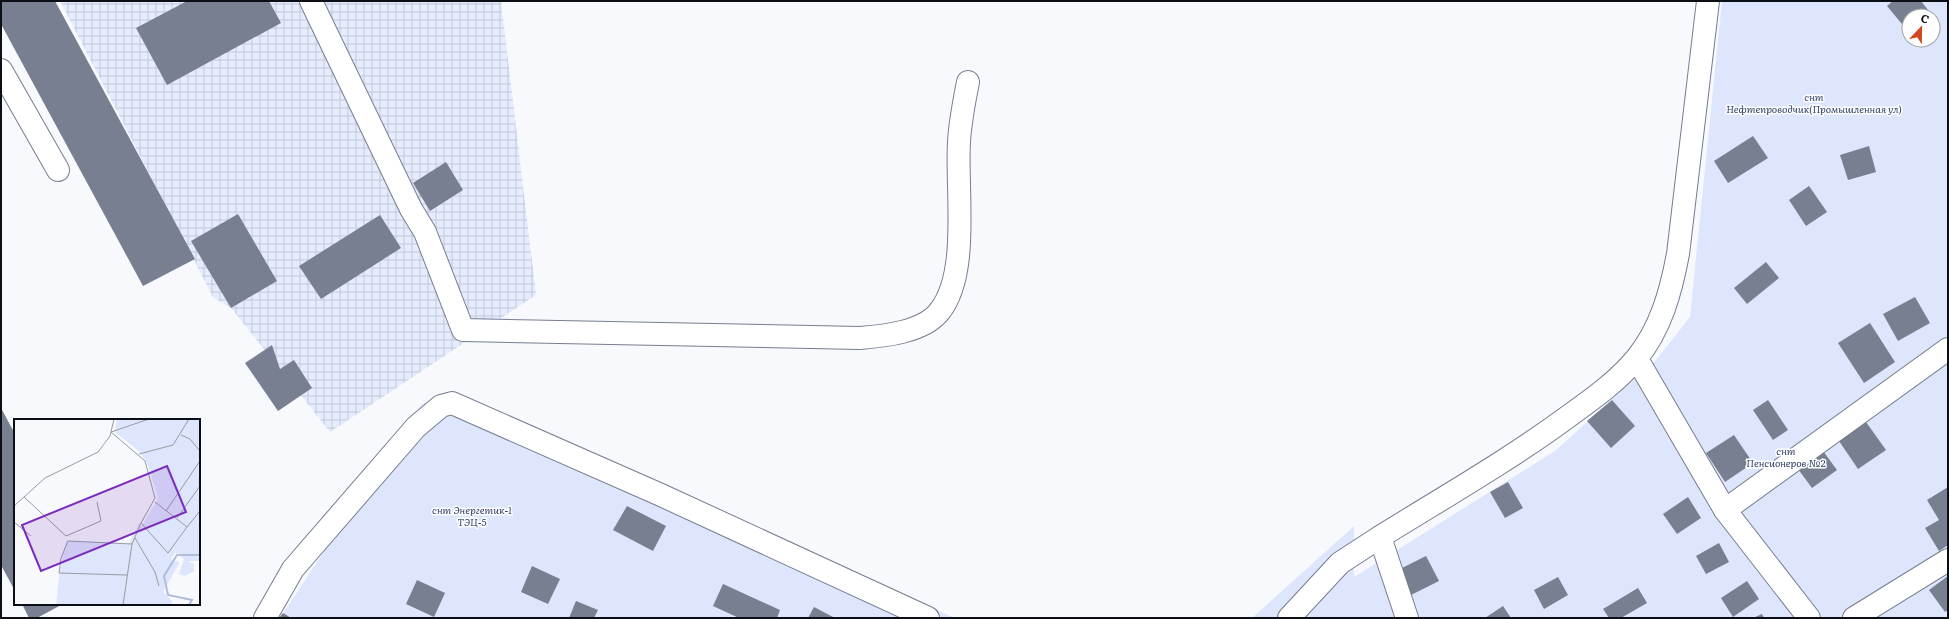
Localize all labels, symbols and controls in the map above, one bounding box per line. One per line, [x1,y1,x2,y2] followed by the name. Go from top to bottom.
[1901,8,1941,48] north arrow
[1919,9,1932,27] text: С
[1726,89,1902,116] park label: снт Нефтепроводчик(Промышленная ул)
[14,419,200,605] inset map
[1746,443,1826,470] park label: снт Пенсионеров №2
[432,502,512,529] park label: снт Энергетик-1 ТЭЦ-5

